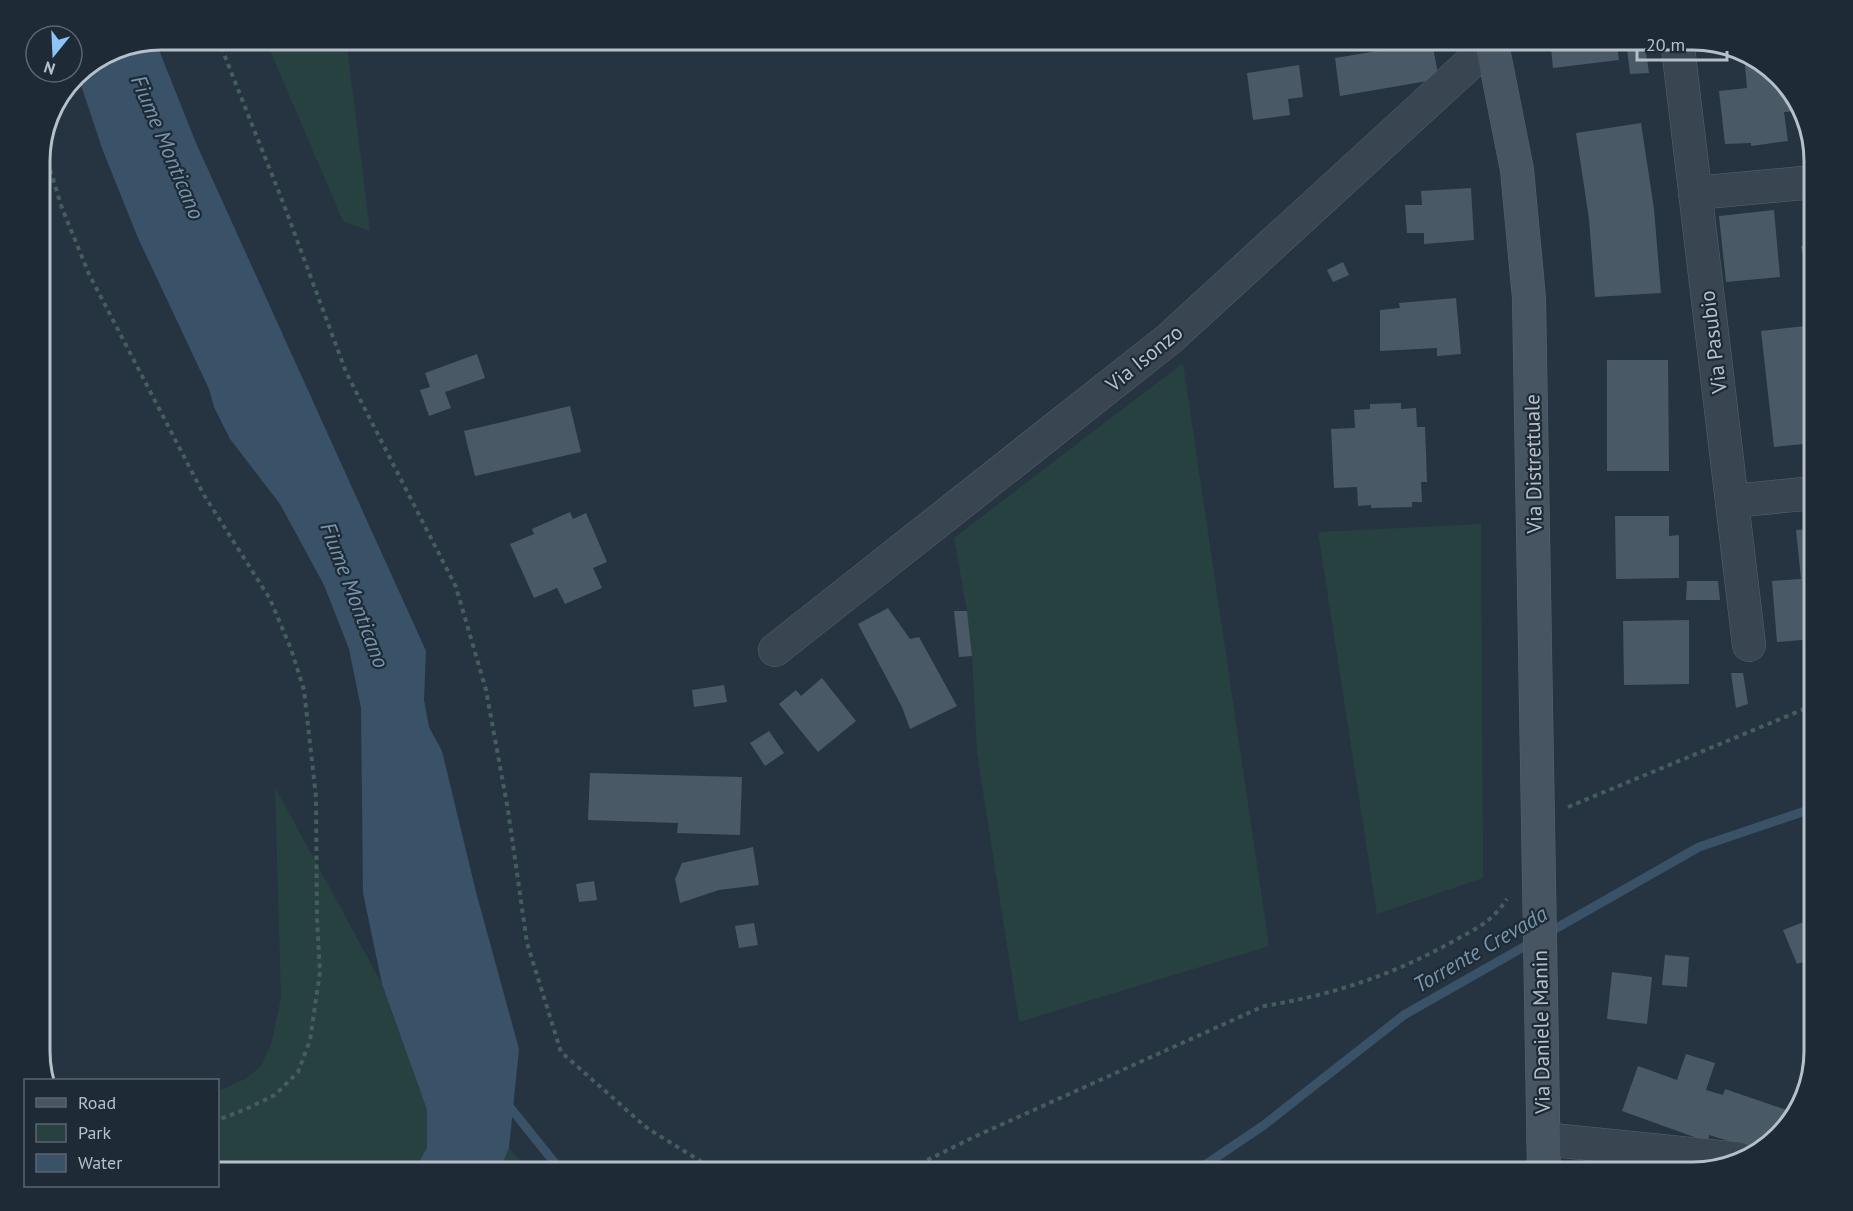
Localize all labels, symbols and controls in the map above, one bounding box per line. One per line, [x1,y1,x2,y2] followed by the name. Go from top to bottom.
[24,24,84,84] north arrow
[1637,24,1727,62] scale bar
[1646,33,1685,56] text: 20 m
[41,57,57,79] text: N
[125,71,211,223] water label: Fiume Monticano
[1693,289,1733,396] street label: Via Pasubio
[1099,319,1188,398] street label: Via Isonzo
[1518,394,1548,535] street label: Via Distrettuale
[314,518,396,672] water label: Fiume Monticano
[1408,899,1552,999] water label: Torrente Crevada
[1526,950,1556,1115] street label: Via Daniele Manin
[24,1079,219,1187] legend
[78,1091,116,1114] text: Road
[78,1121,111,1144] text: Park
[78,1151,122,1174] text: Water

